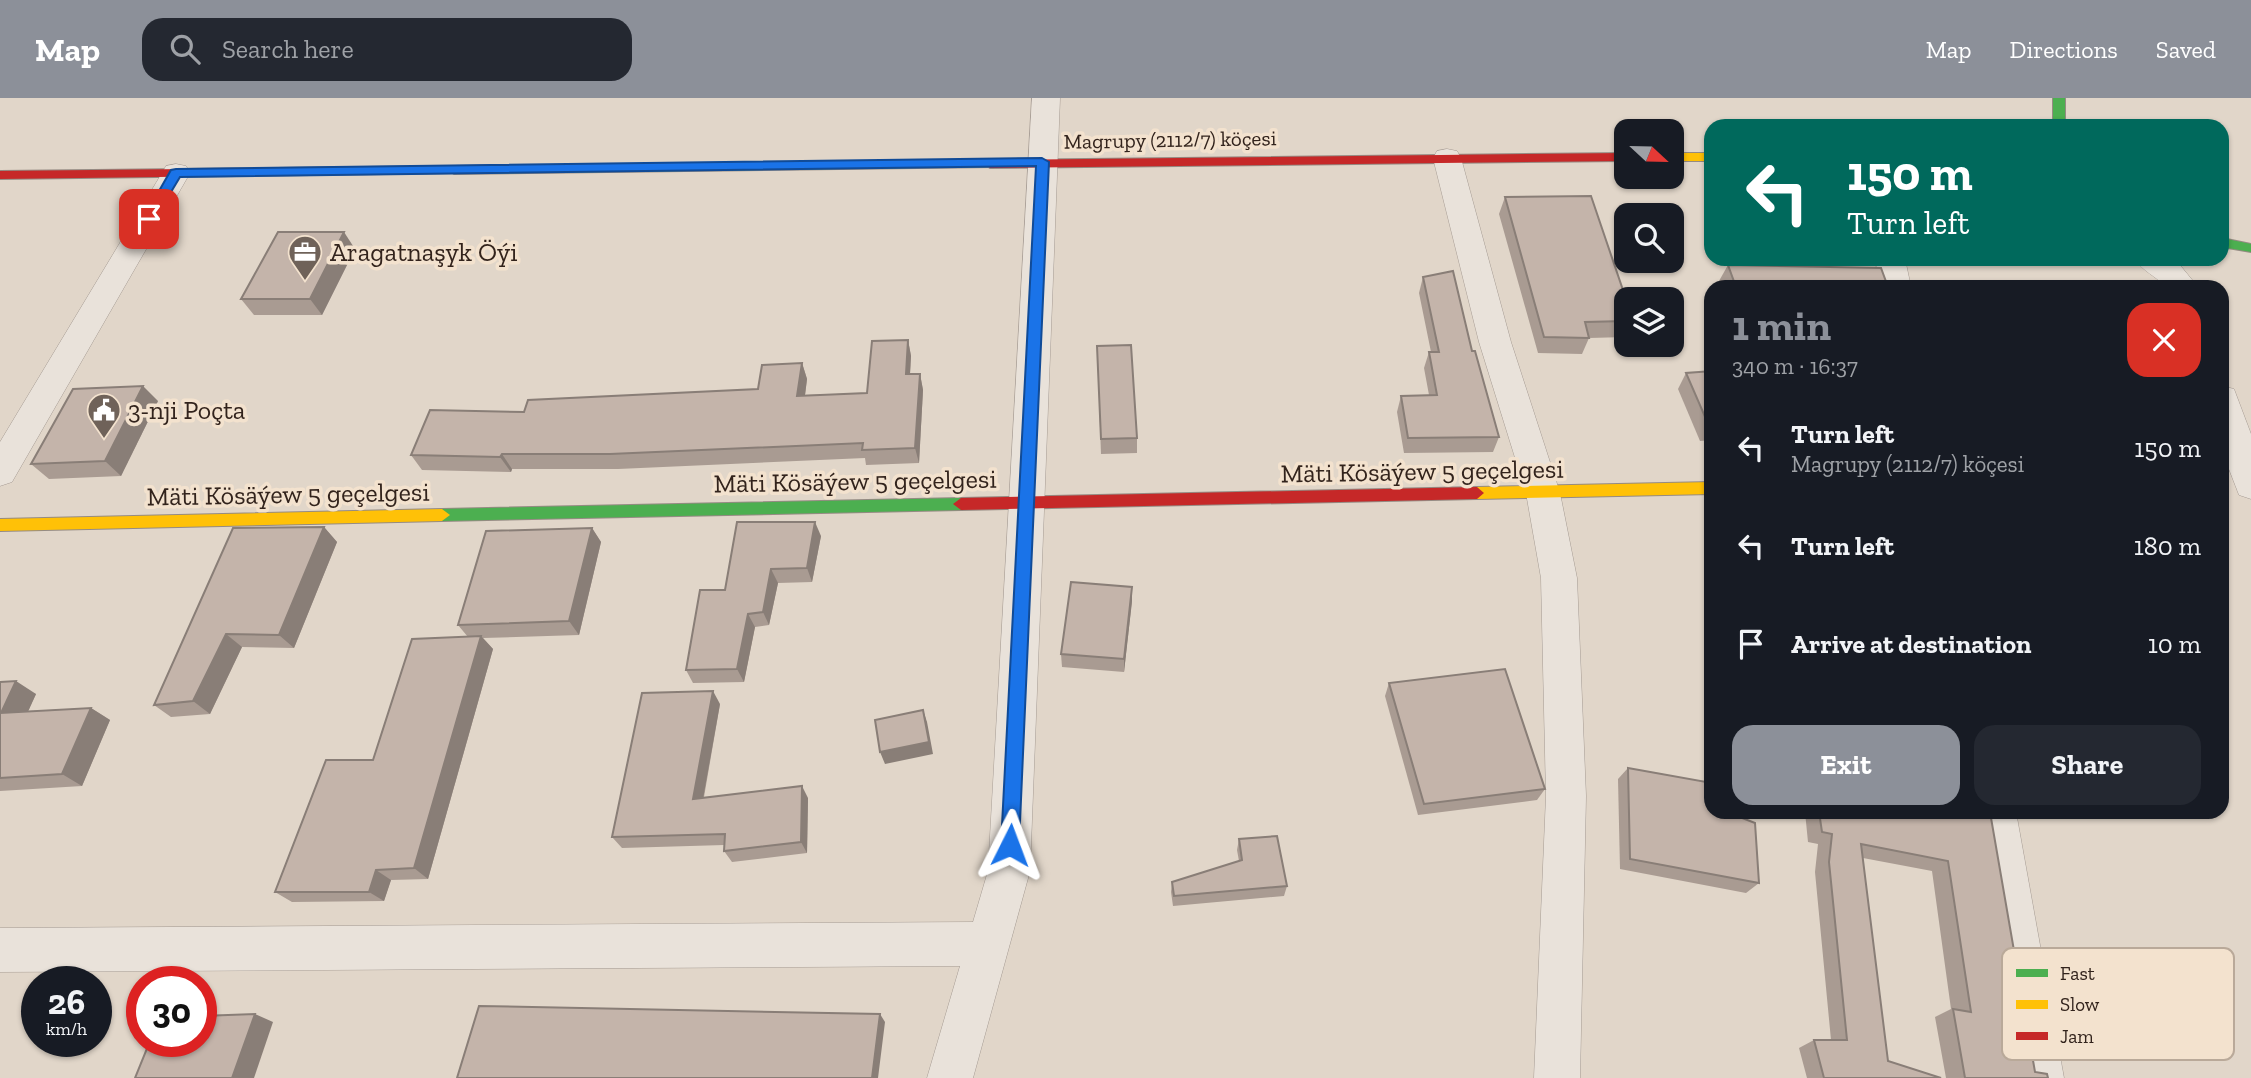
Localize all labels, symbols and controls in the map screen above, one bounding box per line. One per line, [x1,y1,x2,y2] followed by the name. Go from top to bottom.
[142,18,632,81] search box
[35,30,100,69] text: Map
[166,30,204,68] icon: search
[222,33,354,65] text: Search here
[1926,35,1972,64] text: Map
[2010,35,2118,64] text: Directions
[2156,35,2216,64] text: Saved
[1614,119,1684,189] north arrow
[1614,119,1684,357] map controls
[1063,125,1277,154] street label: Magrupy (2112/7) köçesi
[1847,144,1973,203] text: 150 m
[1732,147,1823,238] icon: left
[119,189,179,249] pin
[130,200,168,238] icon: arrive
[1614,203,1684,273] button: search
[1847,204,1969,242] text: Turn left
[286,233,324,282] office icon: Aragatnaşyk Öýi
[330,236,517,268] place label: Aragatnaşyk Öýi
[1614,287,1684,357] button: layers
[1732,300,1831,351] text: 1 min
[2127,303,2201,377] button: close
[1732,352,1858,380] text: 340 m · 16:37
[85,391,123,440] public building icon: 3-nji Poçta
[128,394,246,426] place label: 3-nji Poçta
[1791,418,1894,450] text: Turn left
[1732,429,1770,467] icon: left
[2134,432,2201,464] text: 150 m
[1791,450,2024,478] text: Magrupy (2112/7) köçesi
[1280,453,1564,489] street label: Mäti Kösäýew 5 geçelgesi
[713,463,997,499] street label: Mäti Kösäýew 5 geçelgesi
[146,476,430,512] street label: Mäti Kösäýew 5 geçelgesi
[1732,527,1770,565] icon: left
[1791,530,1894,562] text: Turn left
[2134,530,2201,562] text: 180 m
[1732,625,1770,663] icon: arrive
[1791,628,2031,660] text: Arrive at destination
[2148,628,2201,660] text: 10 m
[1732,725,1960,805] button: Exit
[1974,725,2201,805] button: Share
[973,808,1047,882] position arrow
[2002,948,2234,1060] legend
[2060,962,2095,985] text: Fast
[126,966,217,1057] speed limit sign: 30
[48,981,85,1023] text: 26
[2060,993,2100,1016] text: Slow
[46,1018,87,1040] text: km/h
[2060,1025,2094,1048] text: Jam

